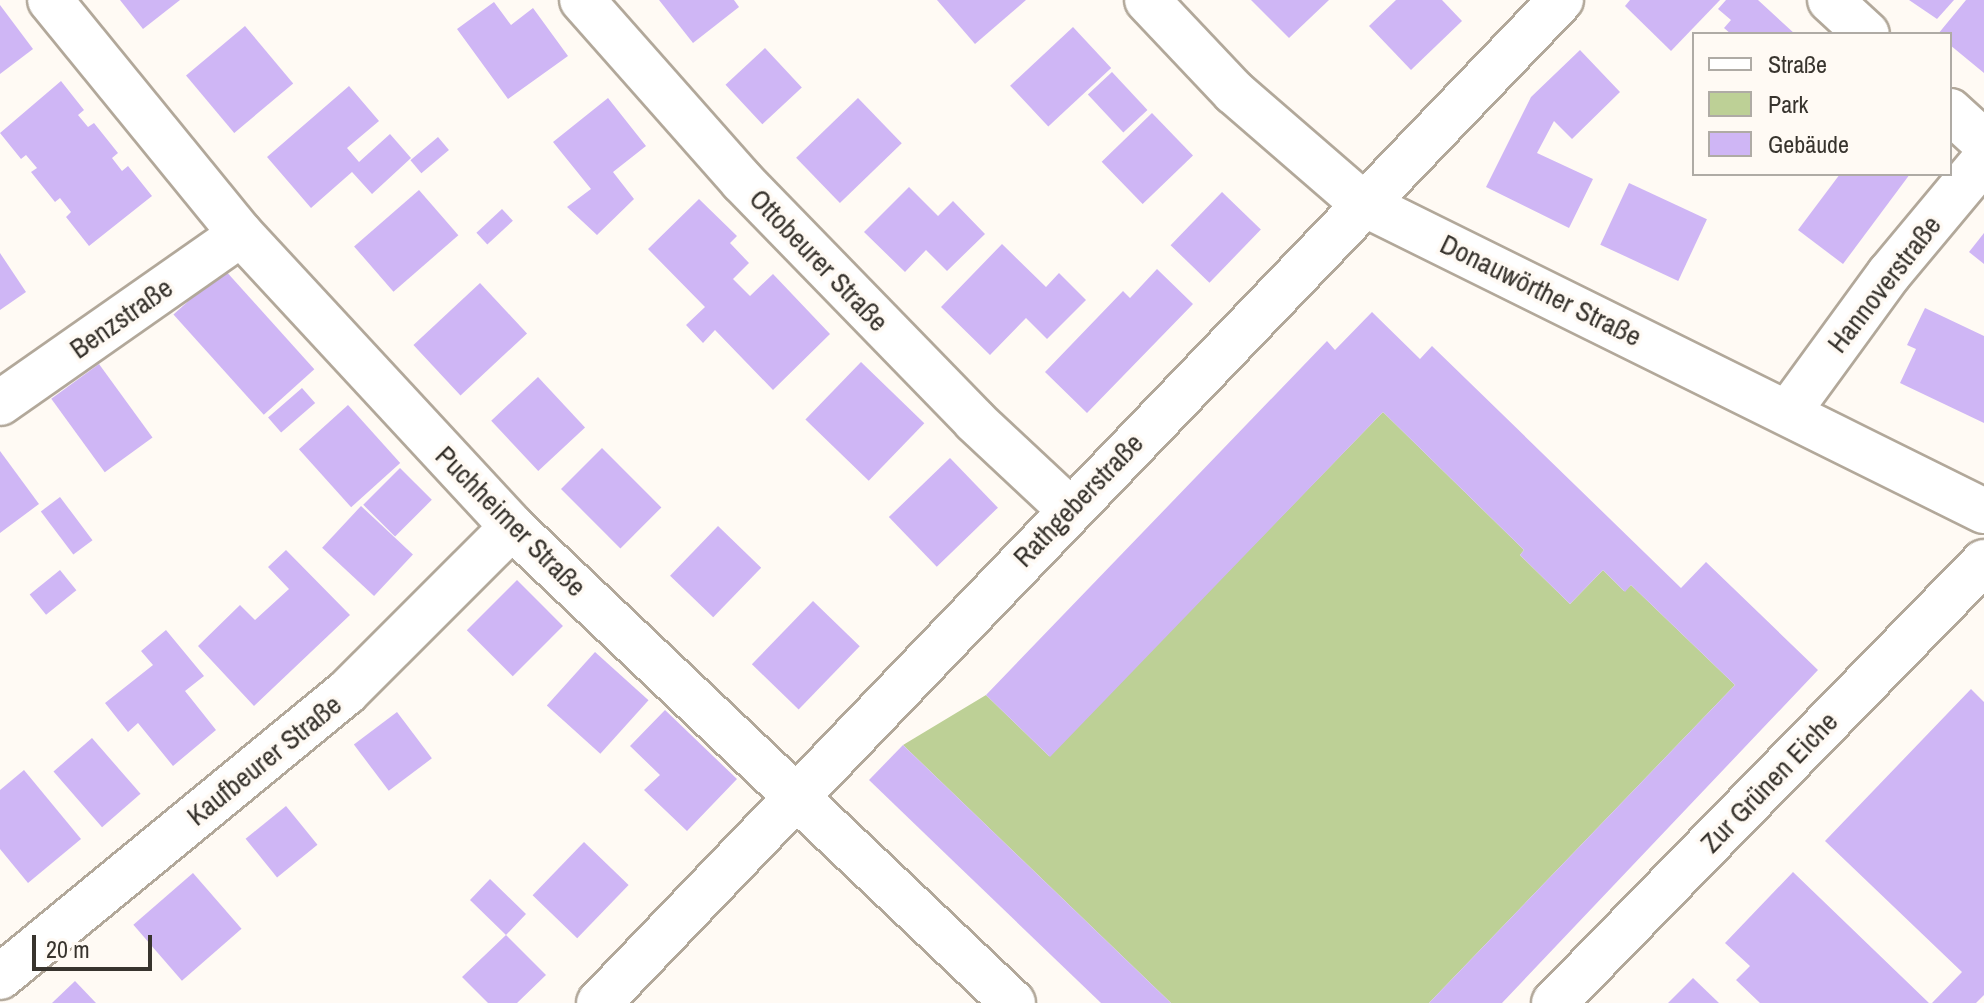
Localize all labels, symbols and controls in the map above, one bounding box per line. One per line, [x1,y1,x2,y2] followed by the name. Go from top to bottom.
[1692,32,1952,176] legend
[1768,48,1827,80] text: Straße
[1768,88,1808,120] text: Park
[1768,128,1849,160] text: Gebäude
[743,182,895,338] street label: Ottobeurer Straße
[1820,209,1948,359] street label: Hannoverstraße
[1435,227,1647,353] street label: Donauwörther Straße
[63,271,179,365] street label: Benzstraße
[1006,426,1150,574] street label: Rathgeberstraße
[429,439,593,603] street label: Puchheimer Straße
[180,688,348,832] street label: Kaufbeurer Straße
[1694,705,1844,859] street label: Zur Grünen Eiche
[36,919,156,969] scale bar
[46,933,90,965] text: 20 m

